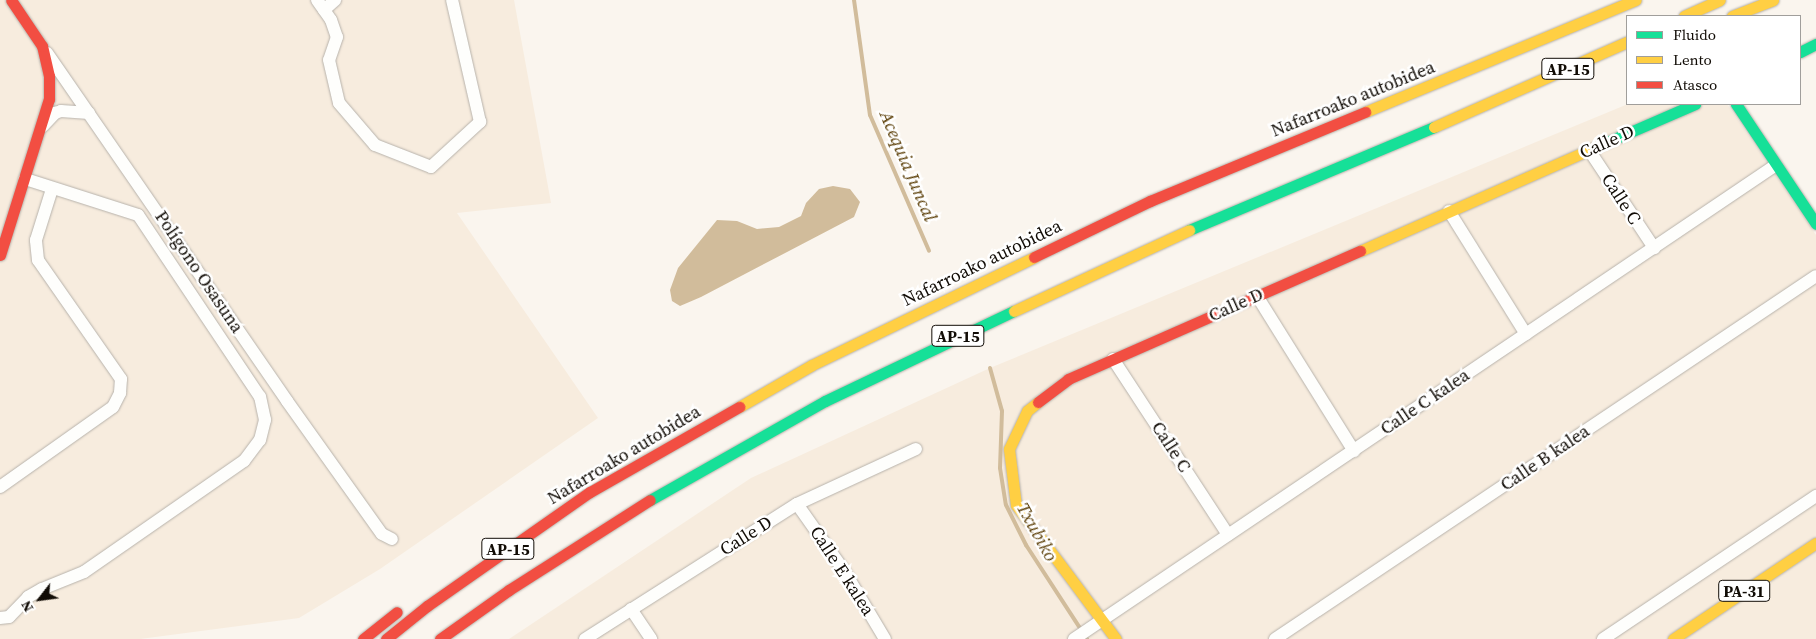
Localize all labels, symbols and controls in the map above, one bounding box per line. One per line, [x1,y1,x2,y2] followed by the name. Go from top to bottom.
[1626,15,1801,105] legend
[1673,24,1716,45] text: Fluido
[1673,49,1712,70] text: Lento
[1268,56,1438,142] street label: Nafarroako autobidea
[1540,56,1596,82] road number: AP-15
[1673,74,1717,95] text: Atasco
[874,107,942,225] water label: Acequia Juncal
[1576,120,1638,164] street label: Calle D
[1597,170,1645,228] street label: Calle C
[150,207,248,337] street label: Polígono Osasuna
[899,215,1065,311] street label: Nafarroako autobidea
[1205,283,1267,327] street label: Calle D
[930,322,986,350] road number: AP-15
[1376,364,1474,440] street label: Calle C kalea
[544,401,704,509] street label: Nafarroako autobidea
[1147,418,1195,476] street label: Calle C
[1496,420,1594,496] street label: Calle B kalea
[1012,499,1062,565] water label: Txubiko
[716,512,776,560] street label: Calle D
[805,522,879,620] street label: Calle E kalea
[480,536,536,562] road number: AP-15
[15,574,65,624] north arrow
[1718,578,1770,604] road number: PA-31
[16,597,38,616] text: N

